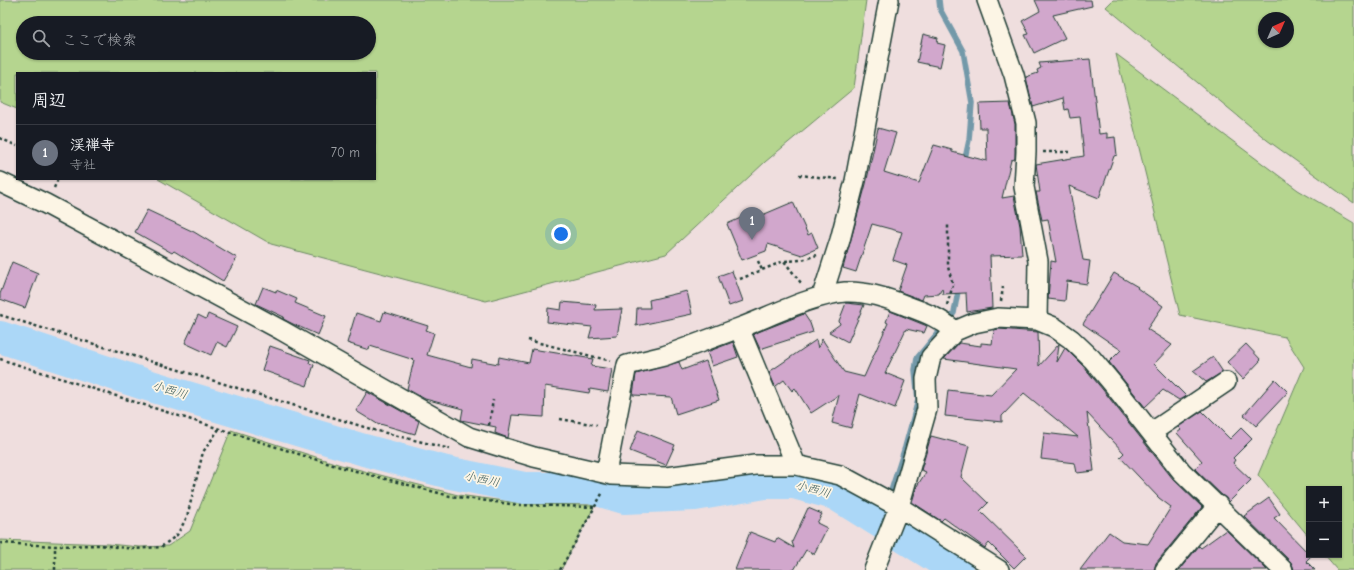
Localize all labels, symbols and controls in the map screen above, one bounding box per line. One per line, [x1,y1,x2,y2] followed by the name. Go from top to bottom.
[1258,12,1294,48] north arrow
[16,16,376,60] search box
[30,27,52,49] icon: search
[62,31,137,49] text: ここで検索
[32,91,66,110] text: 周辺
[70,136,115,154] text: 渓禅寺
[42,145,48,160] text: 1
[331,145,360,160] text: 70 m
[70,157,96,172] text: 寺社
[739,207,765,240] pin: 1
[551,224,571,244] your location
[151,378,189,402] water label: 小西川
[463,468,501,490] water label: 小西川
[794,478,832,500] water label: 小西川
[1306,486,1342,558] map controls
[1306,486,1342,522] button: +
[1306,522,1342,558] button: −

